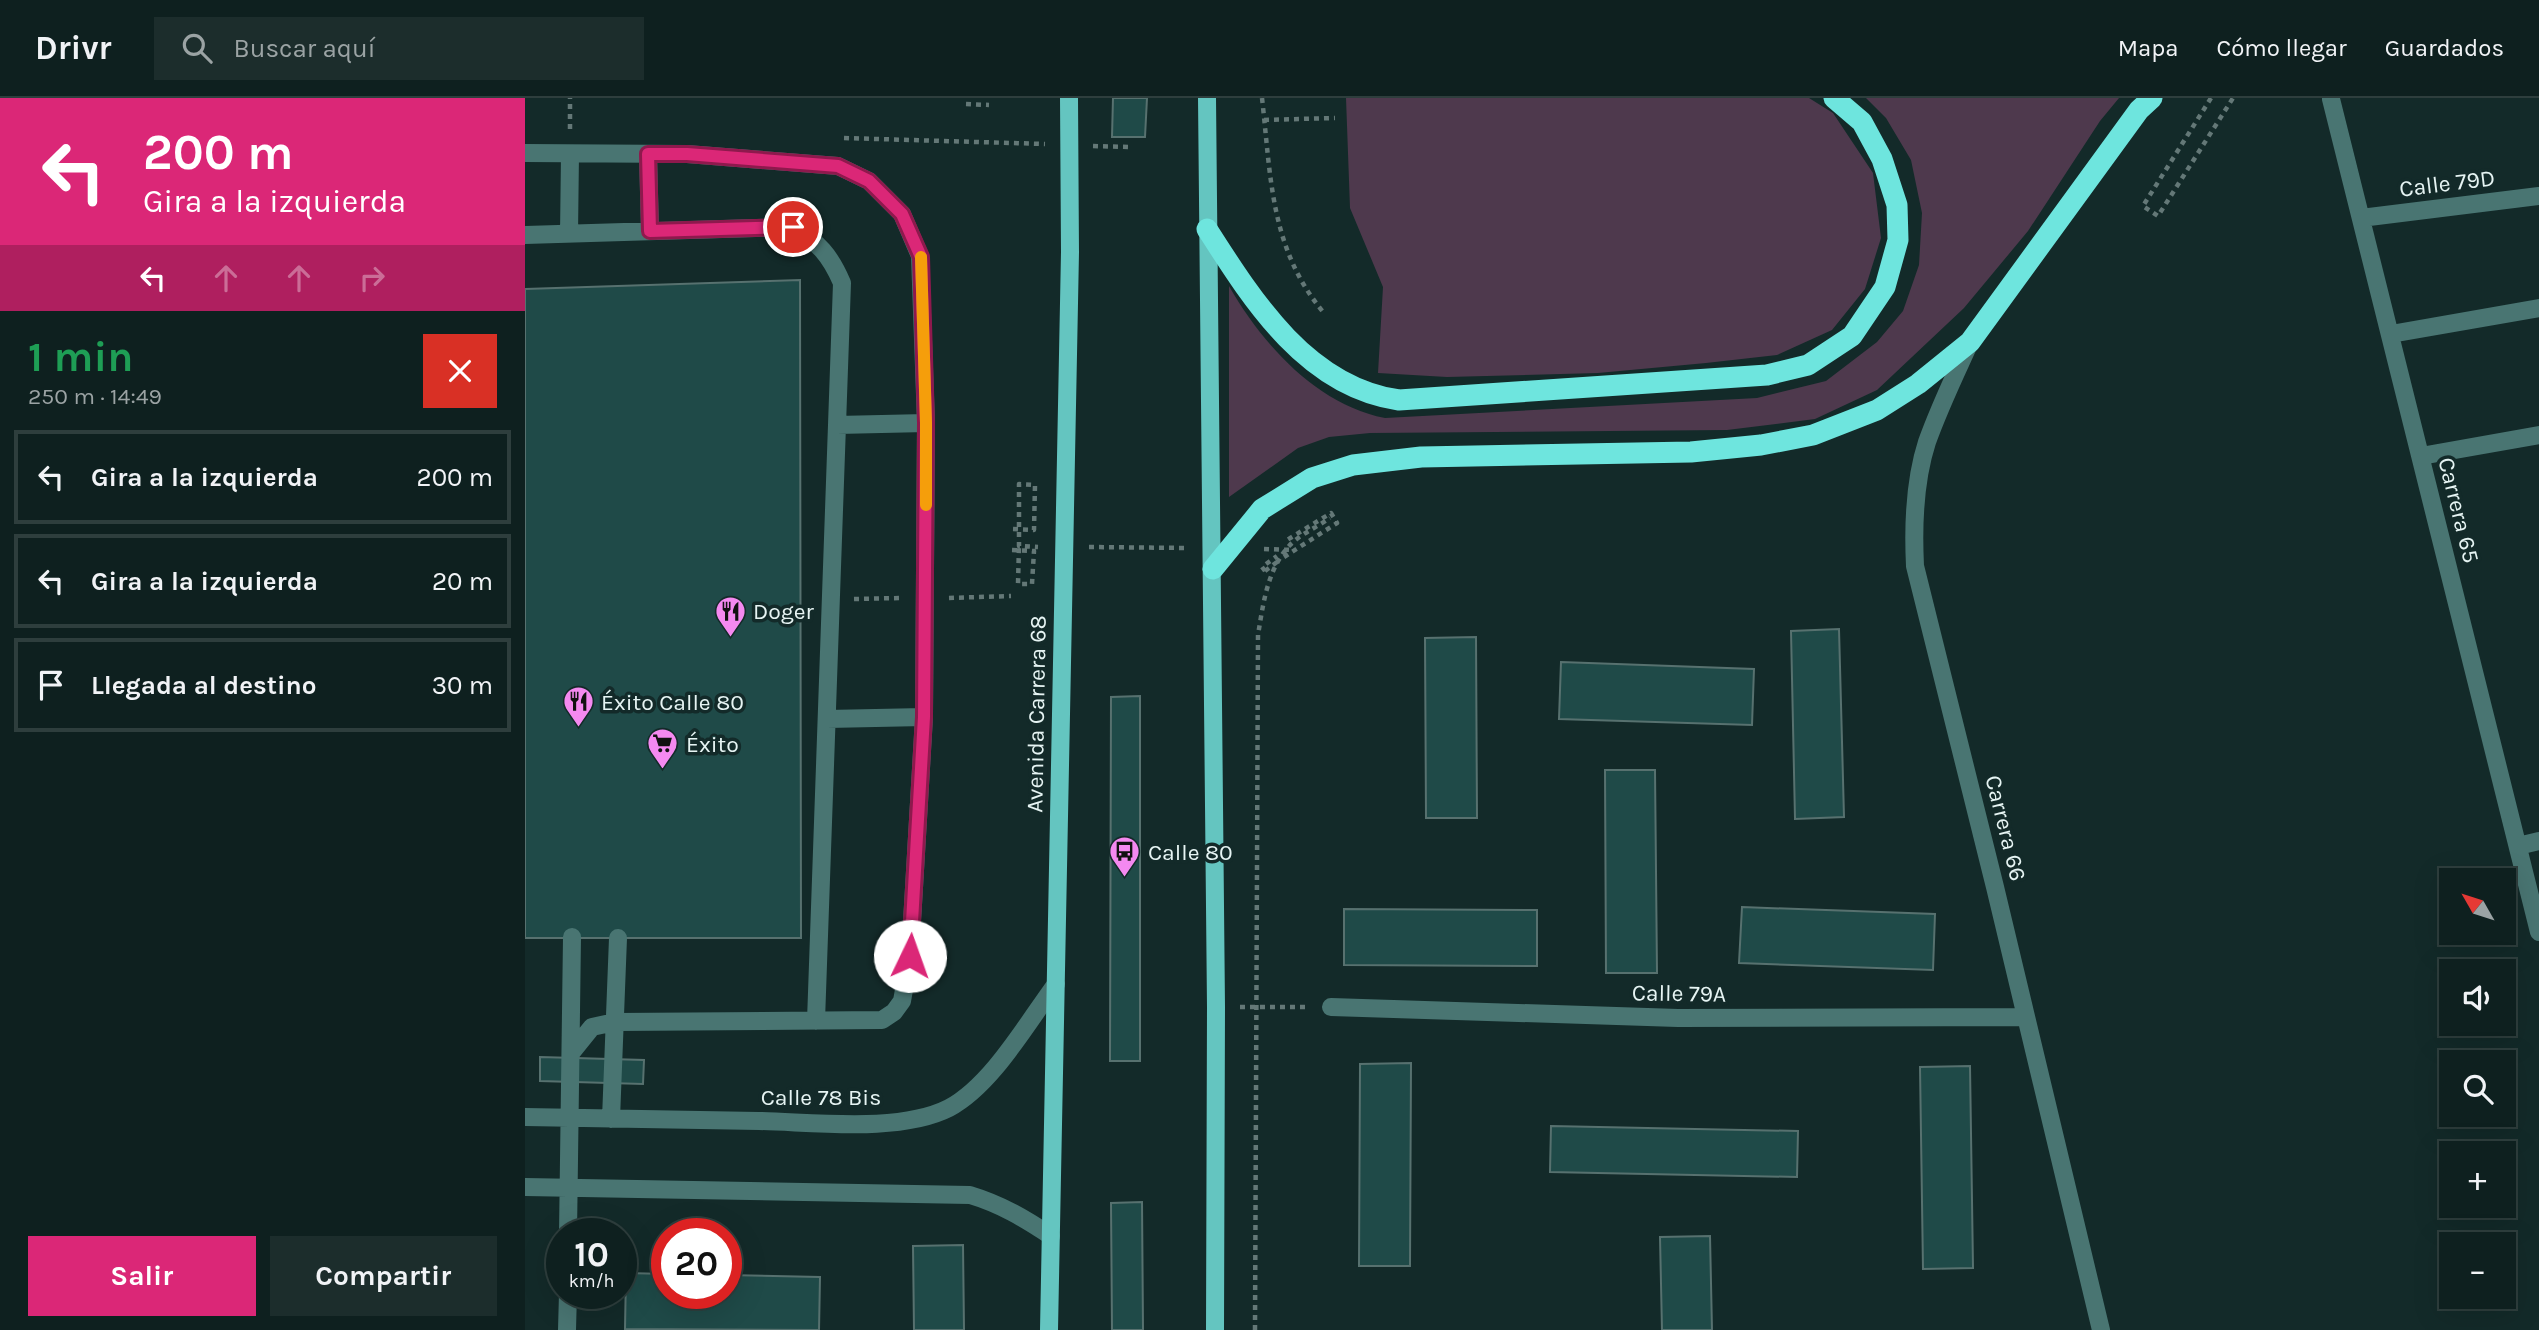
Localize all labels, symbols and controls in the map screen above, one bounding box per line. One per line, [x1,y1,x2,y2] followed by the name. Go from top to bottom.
[154,17,644,80] search box
[35,29,112,67] text: Drivr
[178,29,216,67] icon: search
[234,33,375,64] text: Buscar aquí
[2118,34,2178,62] text: Mapa
[2216,34,2347,62] text: Cómo llegar
[2385,34,2504,62] text: Guardados
[143,124,294,181] text: 200 m
[28,126,119,217] icon: left
[2398,164,2496,203] street label: Calle 79D
[143,183,406,220] text: Gira a la izquierda
[763,197,823,257] pin
[774,208,812,246] icon: arrive
[134,259,172,297] icon: left
[207,259,245,297] icon: ahead
[280,259,318,297] icon: ahead
[353,259,391,297] icon: right
[28,332,133,382] text: 1 min
[423,334,497,408] button: close
[28,383,162,410] text: 250 m · 14:49
[2432,455,2485,566] street label: Carrera 65
[32,458,70,496] icon: left
[91,462,318,493] text: Gira a la izquierda
[417,462,493,493] text: 200 m
[32,562,70,600] icon: left
[91,566,318,597] text: Gira a la izquierda
[432,566,493,597] text: 20 m
[713,594,747,638] restaurant icon: Doger
[753,598,815,625] place label: Doger
[1021,615,1052,813] street label: Avenida Carrera 68
[32,666,70,704] icon: arrive
[91,670,317,701] text: Llegada al destino
[432,670,493,701] text: 30 m
[561,685,595,729] restaurant icon: Éxito Calle 80
[601,689,744,716] place label: Éxito Calle 80
[646,727,680,771] supermarket icon: Éxito
[686,731,739,758] place label: Éxito
[1979,772,2032,884] street label: Carrera 66
[1108,835,1142,879] bus stop icon: Calle 80
[1148,839,1233,866] place label: Calle 80
[2439,868,2517,945] north arrow
[2439,868,2516,1309] map controls
[873,919,947,993] position arrow
[2439,959,2516,1036] button: sound
[1632,979,1726,1008] street label: Calle 79A
[2439,1050,2516,1127] button: search
[761,1084,881,1111] street label: Calle 78 Bis
[2439,1141,2516,1218] button: +
[651,1218,742,1309] speed limit sign: 20
[2439,1232,2516,1309] button: −
[574,1234,609,1275] text: 10
[28,1236,256,1316] button: Salir
[270,1236,497,1316] button: Compartir
[569,1270,614,1292] text: km/h

